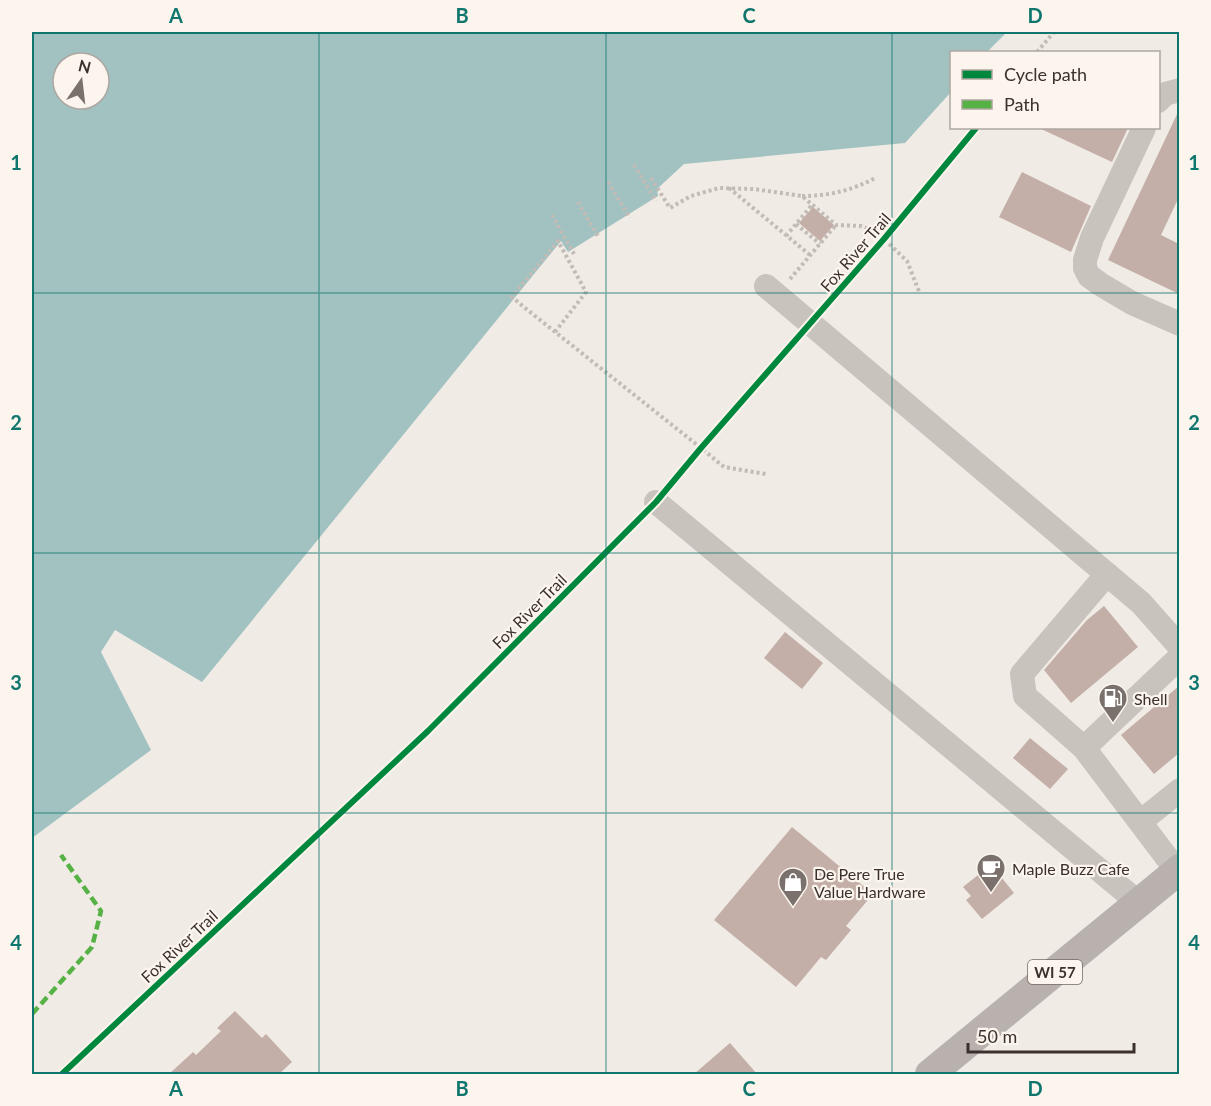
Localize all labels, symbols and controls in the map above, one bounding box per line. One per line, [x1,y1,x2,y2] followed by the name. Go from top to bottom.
[168,3,183,27] text: A
[455,3,469,27] text: B
[742,3,756,27] text: C
[1027,3,1043,27] text: D
[51,51,111,111] north arrow
[950,51,1160,129] legend
[76,55,93,77] text: N
[1004,63,1087,85] text: Cycle path
[1004,93,1040,115] text: Path
[10,150,22,174] text: 1
[1188,150,1200,174] text: 1
[816,209,894,295] street label: Fox River Trail
[10,410,22,434] text: 2
[1188,410,1200,434] text: 2
[488,570,570,652] street label: Fox River Trail
[10,670,22,694] text: 3
[1188,670,1200,694] text: 3
[1097,682,1129,724] fuel station icon: Shell
[1134,689,1167,708] place label: Shell
[975,852,1007,894] cafe icon: Maple Buzz Cafe
[1012,859,1130,878] place label: Maple Buzz Cafe
[814,864,926,901] place label: De Pere True Value Hardware
[777,866,809,908] shop icon: De Pere True Value Hardware
[137,906,221,986] street label: Fox River Trail
[10,930,22,954] text: 4
[1188,930,1200,954] text: 4
[1028,960,1082,984] road number: WI 57
[968,1016,1134,1054] scale bar
[977,1025,1017,1047] text: 50 m
[168,1076,183,1100] text: A
[455,1076,469,1100] text: B
[742,1076,756,1100] text: C
[1027,1076,1043,1100] text: D

